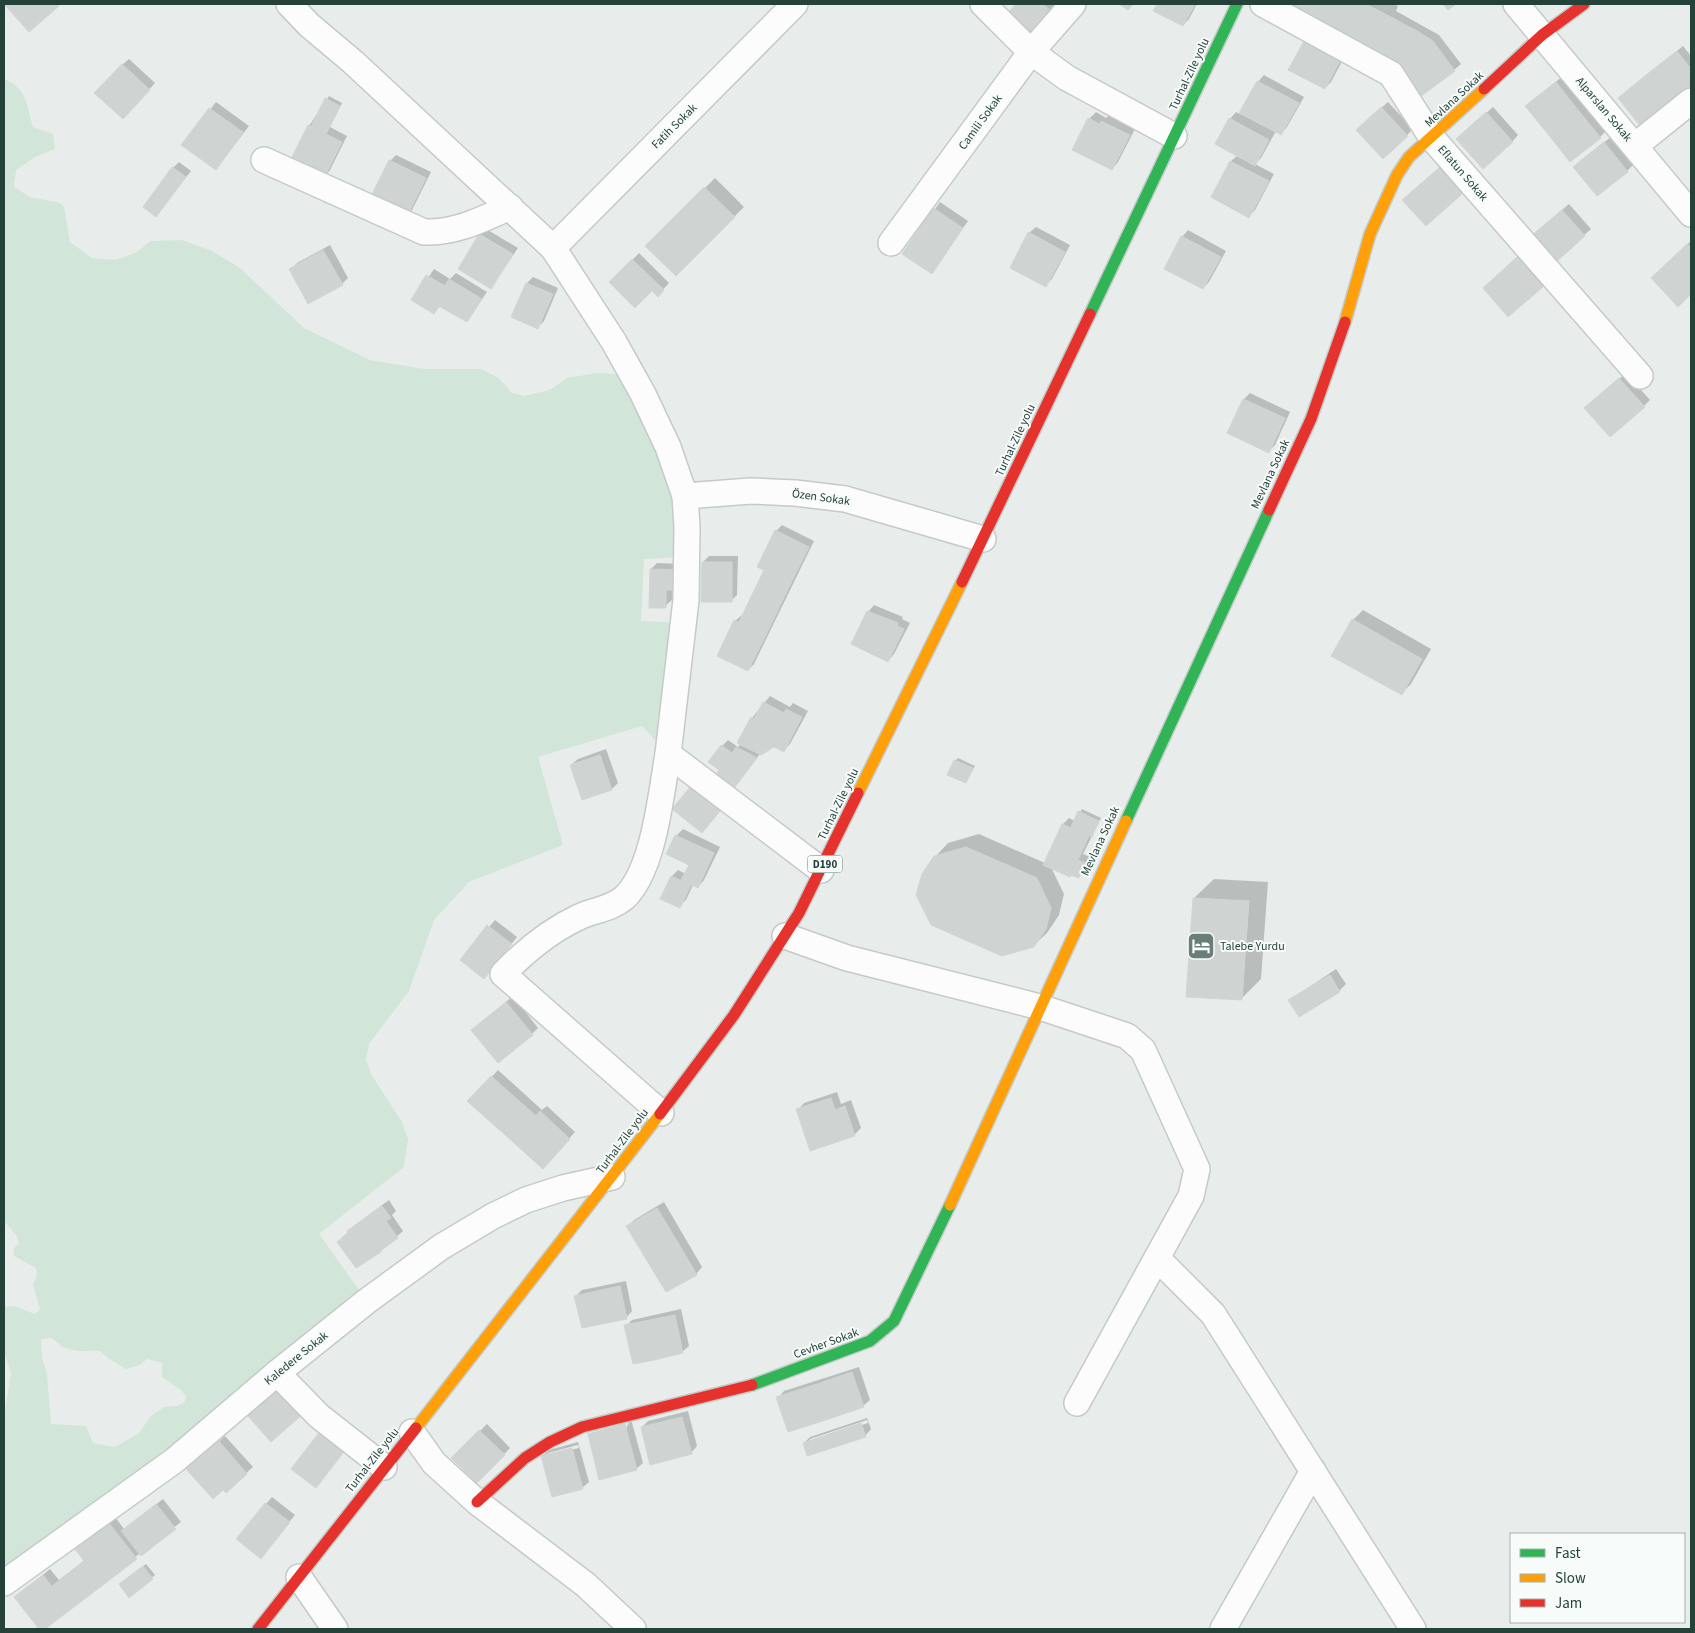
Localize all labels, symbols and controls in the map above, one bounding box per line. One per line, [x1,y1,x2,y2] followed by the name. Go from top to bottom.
[1165,35,1214,113] street label: Turhal-Zile yolu
[1421,67,1488,131] street label: Mevlana Sokak
[1571,73,1636,145] street label: Alparslan Sokak
[954,91,1006,154] street label: Camili Sokak
[648,100,701,153] street label: Fatih Sokak
[1434,142,1492,205] street label: Eflatun Sokak
[991,401,1040,479] street label: Turhal-Zile yolu
[1247,436,1294,512] street label: Mevlana Sokak
[791,485,851,510] street label: Özen Sokak
[814,765,863,843] street label: Turhal-Zile yolu
[1077,803,1124,879] street label: Mevlana Sokak
[808,856,842,872] road number: D190
[1186,931,1216,961] hotel icon: Talebe Yurdu
[1220,938,1285,955] place label: Talebe Yurdu
[592,1105,653,1178] street label: Turhal-Zile yolu
[791,1324,861,1363] street label: Cevher Sokak
[261,1327,332,1389] street label: Kaledere Sokak
[342,1424,403,1496] street label: Turhal-Zile yolu
[1510,1533,1685,1623] legend
[1555,1543,1581,1564] text: Fast
[1555,1568,1586,1589] text: Slow
[1555,1593,1582,1614] text: Jam

